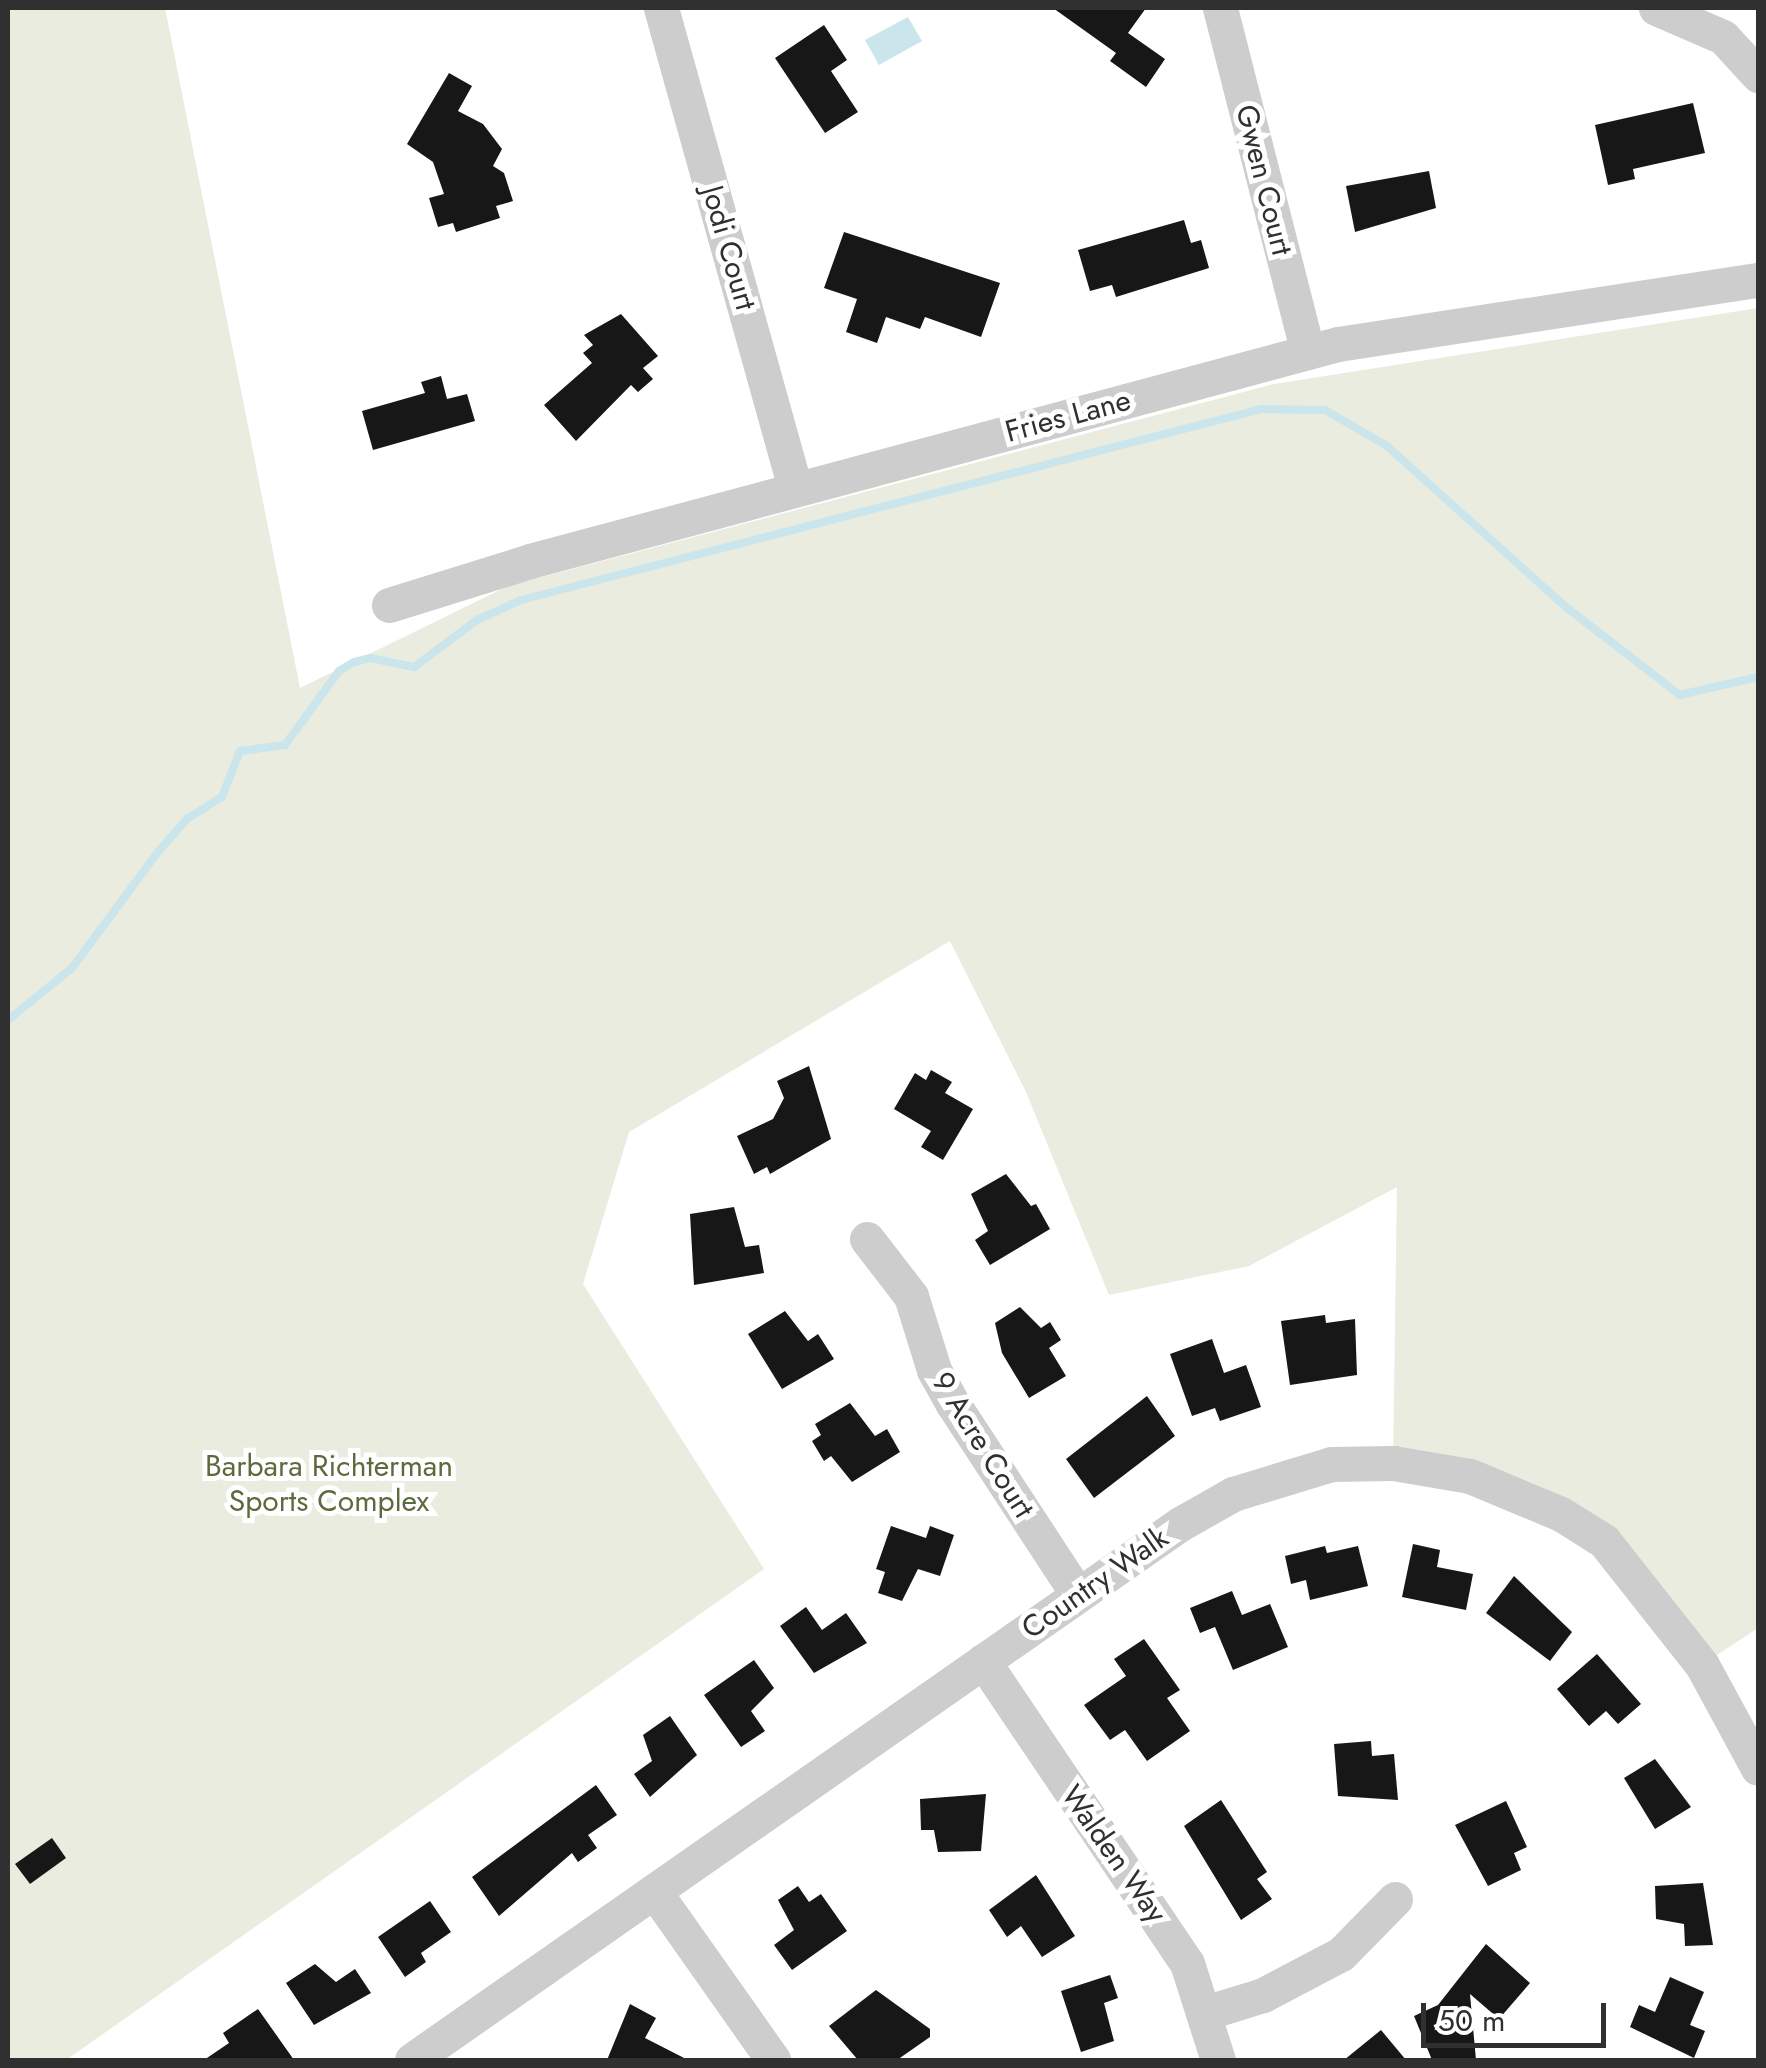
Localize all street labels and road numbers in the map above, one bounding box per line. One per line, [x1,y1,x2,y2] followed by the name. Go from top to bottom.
[1228,101,1300,259] street label: Gwen Court
[694,182,764,314] street label: Jodi Court
[1001,382,1135,450] street label: Fries Lane
[924,1366,1042,1524] street label: 9 Acre Court
[1015,1519,1175,1647] street label: Country Walk
[1054,1778,1174,1930] street label: Walden Way

